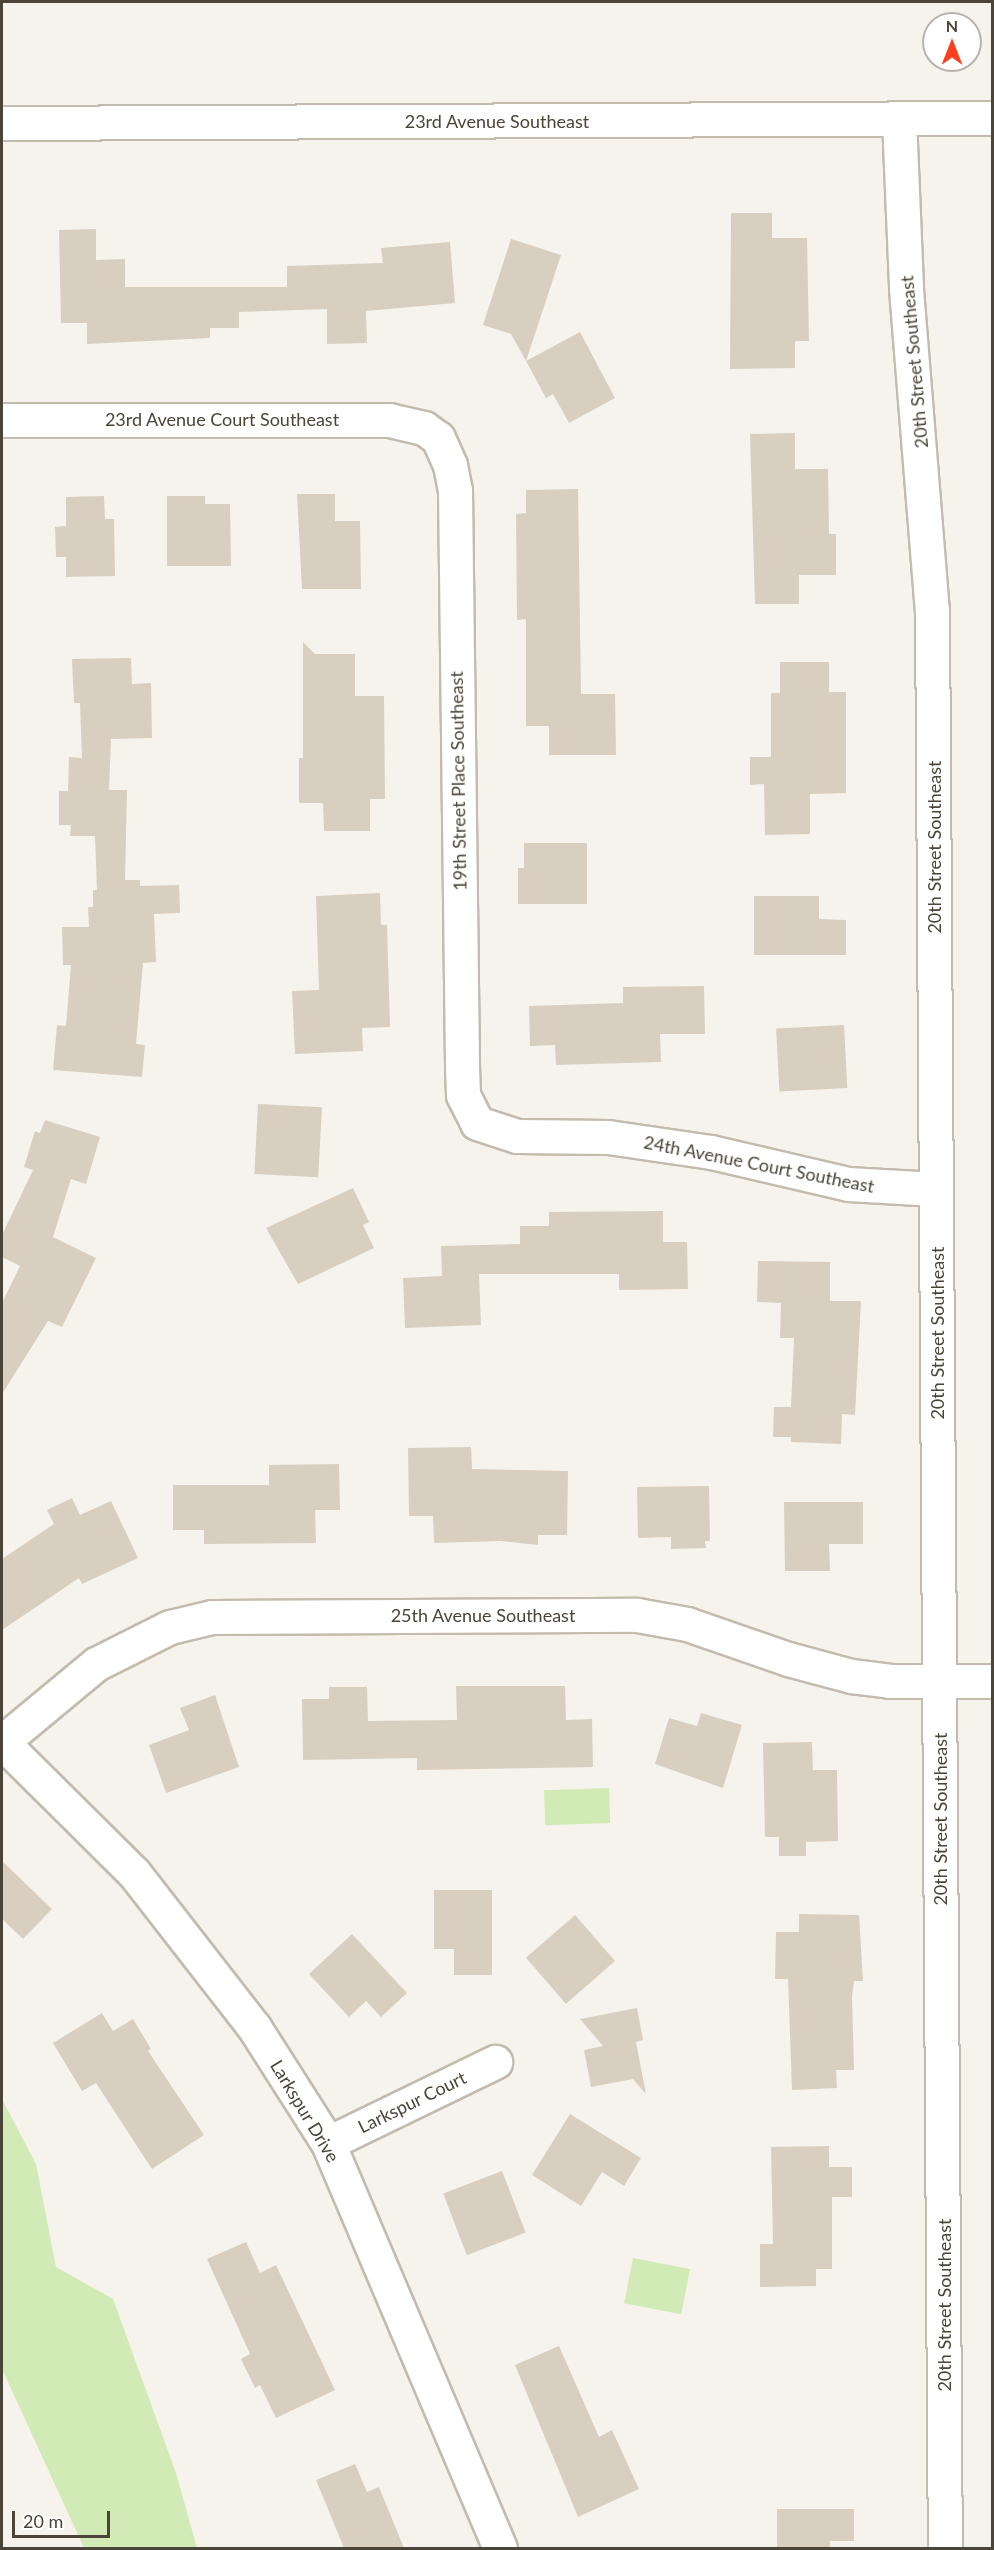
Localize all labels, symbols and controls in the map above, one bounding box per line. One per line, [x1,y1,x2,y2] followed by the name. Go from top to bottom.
[922,12,982,72] north arrow
[946,16,958,35] text: N
[404,110,590,132] street label: 23rd Avenue Southeast
[896,275,932,449] street label: 20th Street Southeast
[105,408,339,430] street label: 23rd Avenue Court Southeast
[445,671,471,891] street label: 19th Street Place Southeast
[923,760,945,934] street label: 20th Street Southeast
[642,1131,876,1197] street label: 24th Avenue Court Southeast
[926,1246,948,1420] street label: 20th Street Southeast
[390,1604,576,1626] street label: 25th Avenue Southeast
[929,1732,951,1906] street label: 20th Street Southeast
[266,2056,344,2166] street label: Larkspur Drive
[354,2066,470,2138] street label: Larkspur Court
[933,2218,955,2392] street label: 20th Street Southeast
[15,2499,112,2537] scale bar
[23,2510,63,2532] text: 20 m

